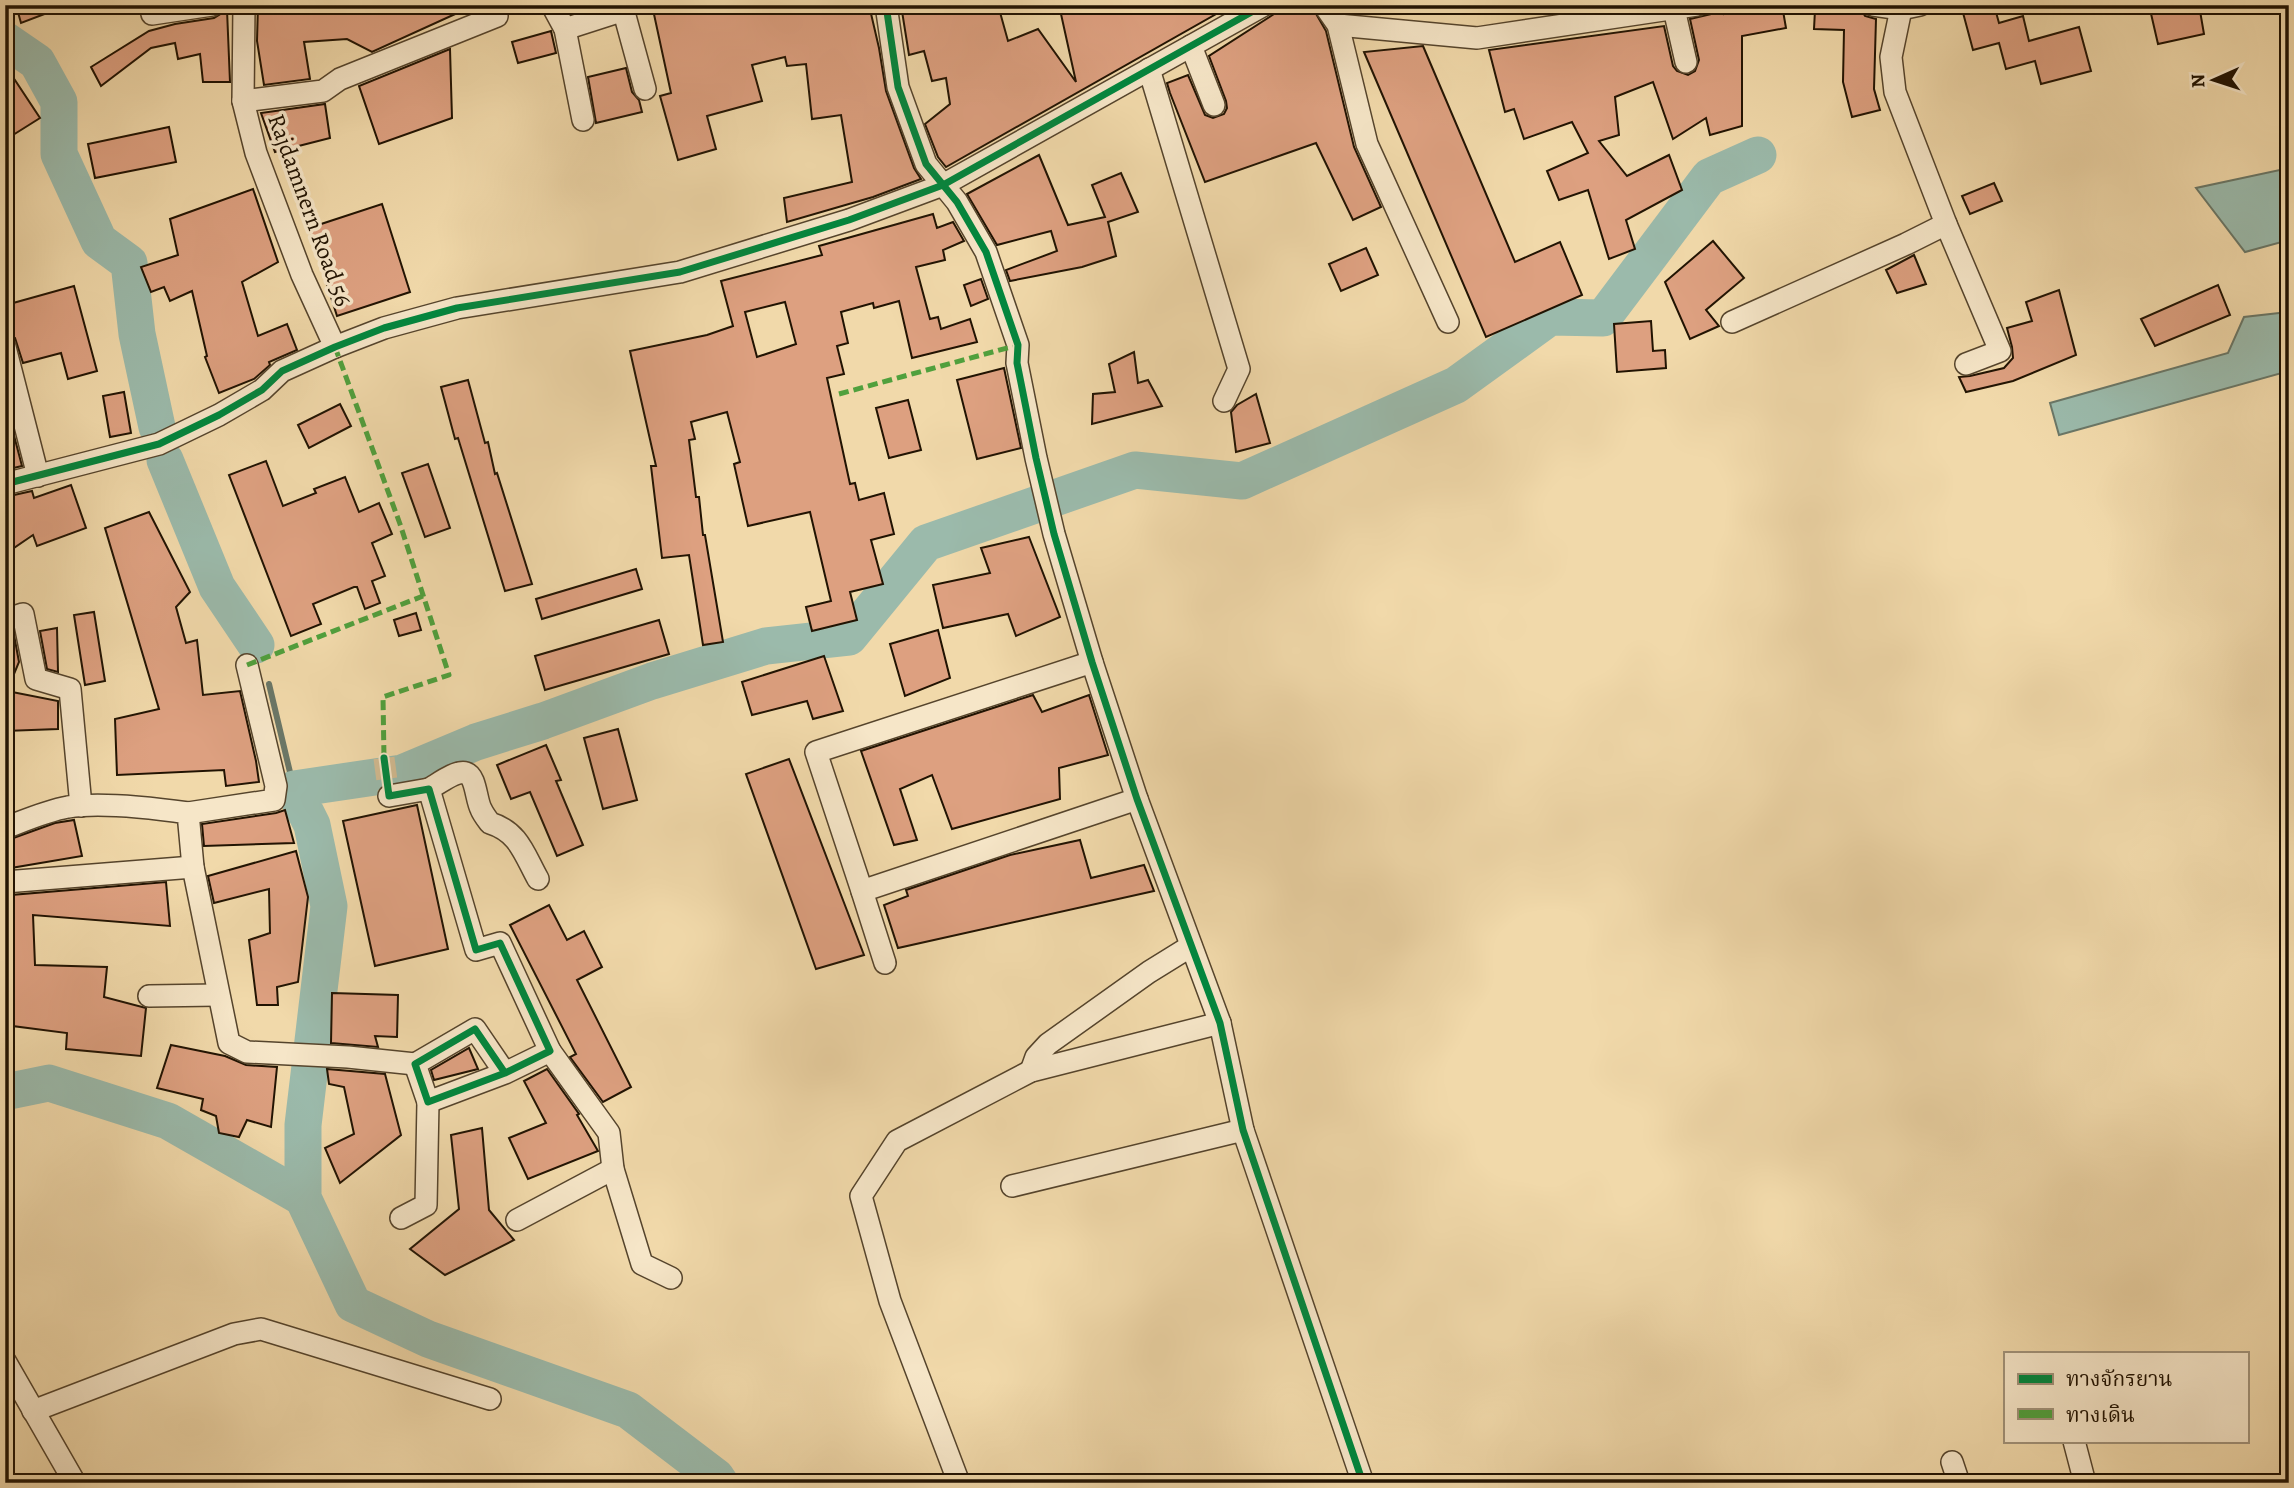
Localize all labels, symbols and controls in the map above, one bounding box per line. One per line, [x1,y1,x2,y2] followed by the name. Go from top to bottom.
[2178,46,2248,116] north arrow
[2185,73,2211,88] text: N
[260,109,360,311] street label: Rajdamnern Road 56
[2004,1352,2248,1442] legend
[2066,1365,2173,1393] text: ทางจักรยาน
[2066,1401,2135,1429] text: ทางเดิน

